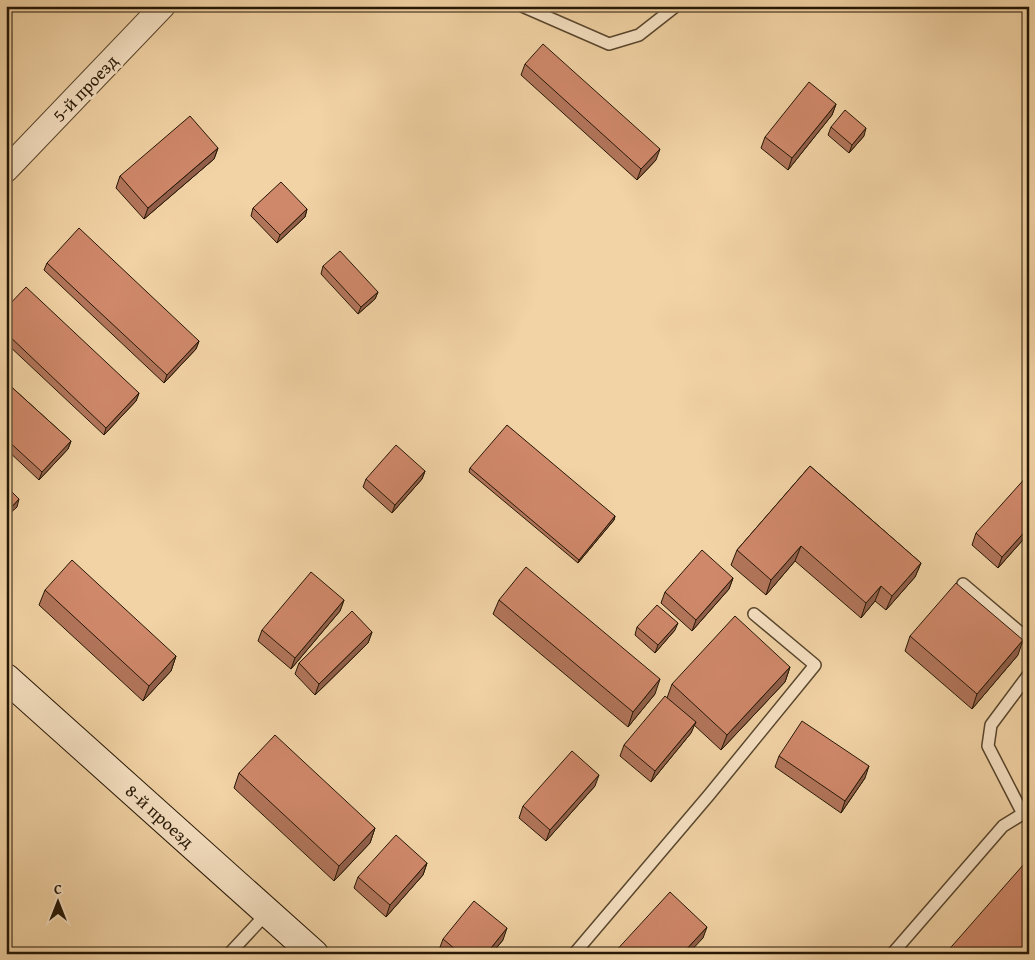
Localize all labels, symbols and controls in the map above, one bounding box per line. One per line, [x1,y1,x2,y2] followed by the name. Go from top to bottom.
[46,48,124,128] street label: 5-й проезд
[120,778,201,854] street label: 8-й проезд
[32,878,82,928] north arrow
[54,879,62,899] text: С

